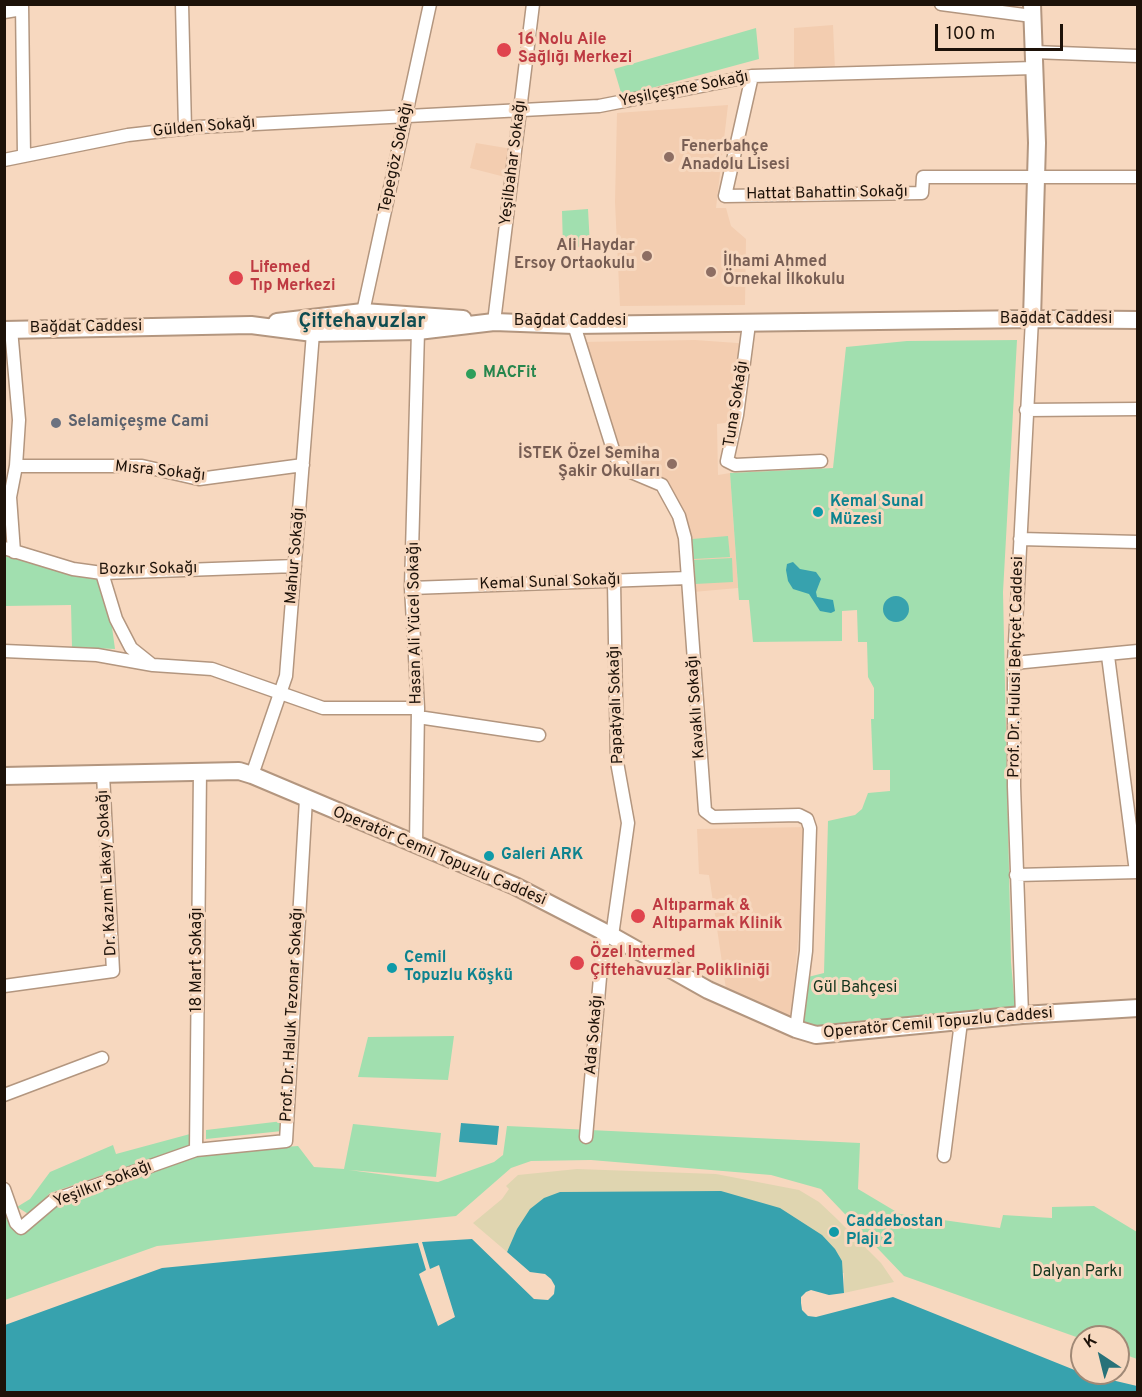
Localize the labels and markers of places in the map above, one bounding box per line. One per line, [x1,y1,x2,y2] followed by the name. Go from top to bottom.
[518,31,632,69] place label: 16 Nolu Aile Sağlığı Merkezi
[495,41,513,59] marker: 16 Nolu Aile Sağlığı Merkezi
[681,138,790,176] place label: Fenerbahçe Anadolu Lisesi
[662,150,676,164] marker: Fenerbahçe Anadolu Lisesi
[514,237,635,275] place label: Ali Haydar Ersoy Ortaokulu
[640,249,654,263] marker: Ali Haydar Ersoy Ortaokulu
[723,253,845,291] place label: İlhami Ahmed Örnekal İlkokulu
[250,259,335,297] place label: Lifemed Tıp Merkezi
[704,265,718,279] marker: İlhami Ahmed Örnekal İlkokulu
[227,269,245,287] marker: Lifemed Tıp Merkezi
[483,364,537,384] place label: MACFit
[464,367,478,381] marker: MACFit
[68,413,209,433] place label: Selamiçeşme Cami
[49,416,63,430] marker: Selamiçeşme Cami
[518,445,660,483] place label: İSTEK Özel Semiha Şakir Okulları
[665,457,679,471] marker: İSTEK Özel Semiha Şakir Okulları
[830,493,924,531] place label: Kemal Sunal Müzesi
[811,505,825,519] marker: Kemal Sunal Müzesi
[501,846,583,866] place label: Galeri ARK
[482,849,496,863] marker: Galeri ARK
[652,897,782,935] place label: Altıparmak & Altıparmak Klinik
[629,907,647,925] marker: Altıparmak & Altıparmak Klinik
[590,944,770,982] place label: Özel Intermed Çiftehavuzlar Polikliniği
[404,949,513,987] place label: Cemil Topuzlu Köşkü
[568,954,586,972] marker: Özel Intermed Çiftehavuzlar Polikliniği
[385,961,399,975] marker: Cemil Topuzlu Köşkü
[846,1213,943,1251] place label: Caddebostan Plajı 2
[827,1225,841,1239] marker: Caddebostan Plajı 2

